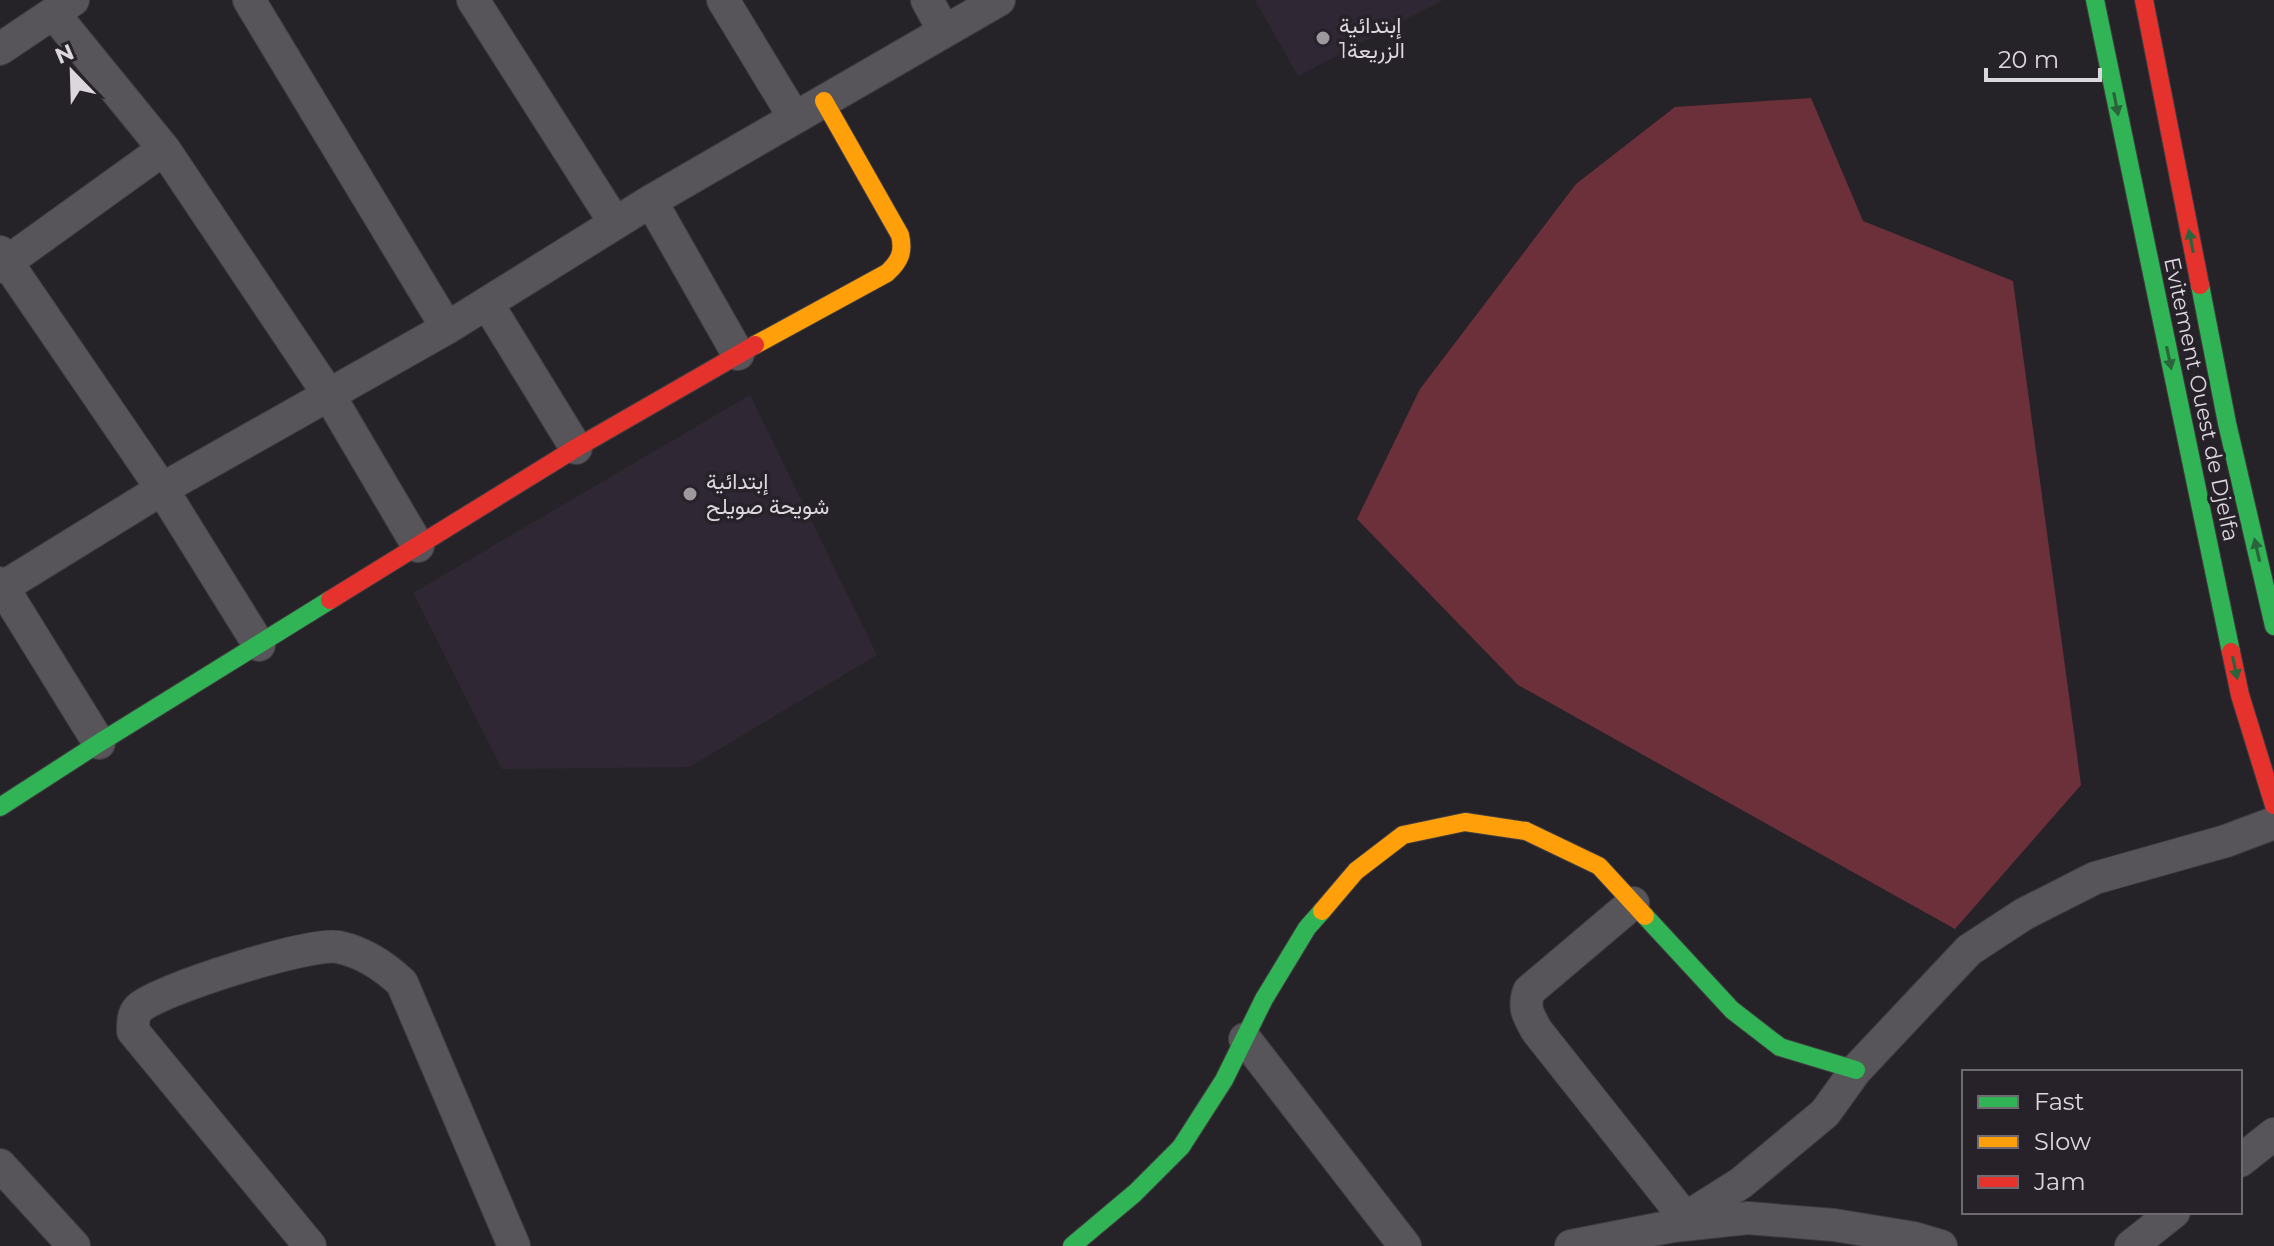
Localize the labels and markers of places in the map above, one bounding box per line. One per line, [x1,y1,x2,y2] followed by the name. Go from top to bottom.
[1339,12,1405,64] place label: إبتدائية الزريعة1
[1314,29,1332,47] marker: إبتدائية الزريعة1
[706,468,829,521] place label: إبتدائية شويحة صويلح
[681,485,699,503] marker: إبتدائية شويحة صويلح

